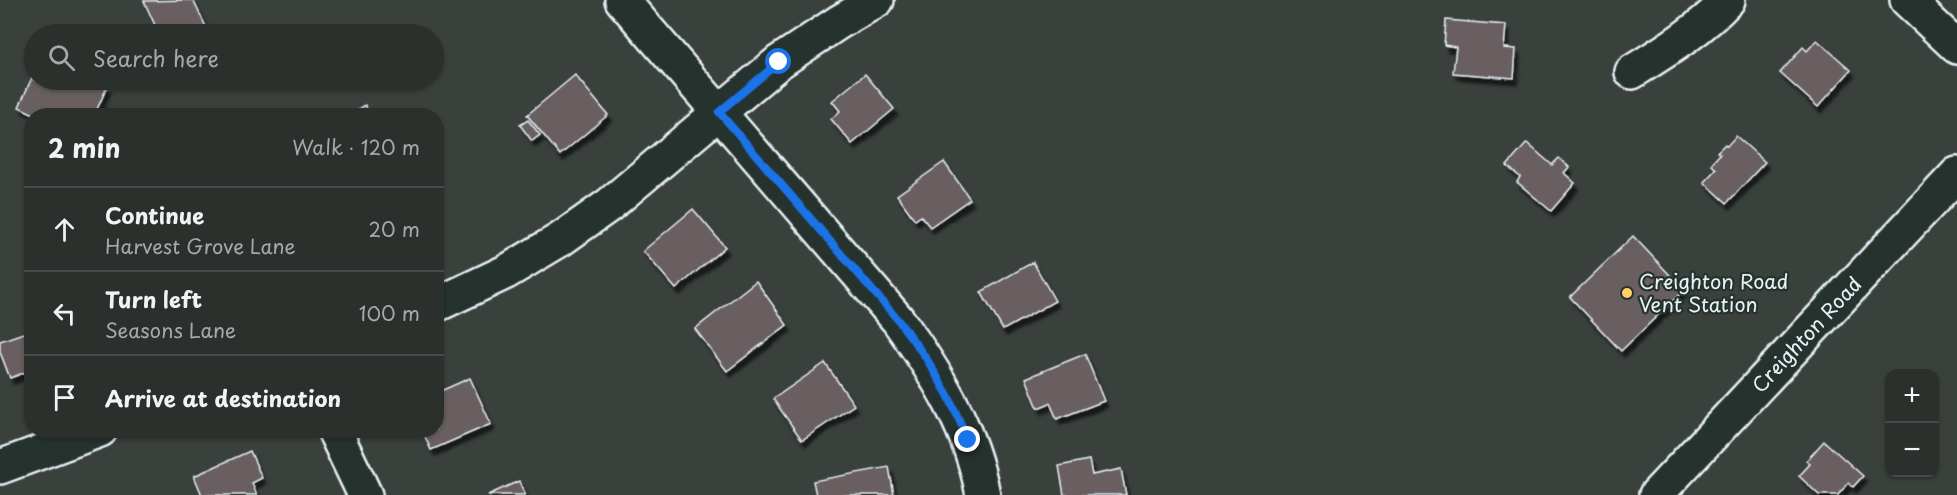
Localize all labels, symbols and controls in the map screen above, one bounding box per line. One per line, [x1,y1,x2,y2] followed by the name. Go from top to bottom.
[24,24,444,90] search box
[45,41,78,74] icon: search
[93,41,219,74] text: Search here
[765,48,791,74] route start
[48,128,121,167] text: 2 min
[292,132,420,162] text: Walk · 120 m
[105,198,204,231] text: Continue
[48,213,81,246] icon: ahead
[368,214,420,244] text: 20 m
[105,231,296,261] text: Harvest Grove Lane
[1639,266,1788,319] place label: Creighton Road Vent Station
[1744,269,1868,399] street label: Creighton Road
[105,282,202,315] text: Turn left
[1620,286,1634,300] marker: Creighton Road Vent Station
[48,297,81,330] icon: left
[359,298,420,328] text: 100 m
[105,315,236,345] text: Seasons Lane
[1885,369,1939,477] map controls
[1885,369,1939,423] button: +
[48,381,81,414] icon: arrive
[105,381,341,414] text: Arrive at destination
[1885,423,1939,477] button: −
[954,426,980,452] route end

